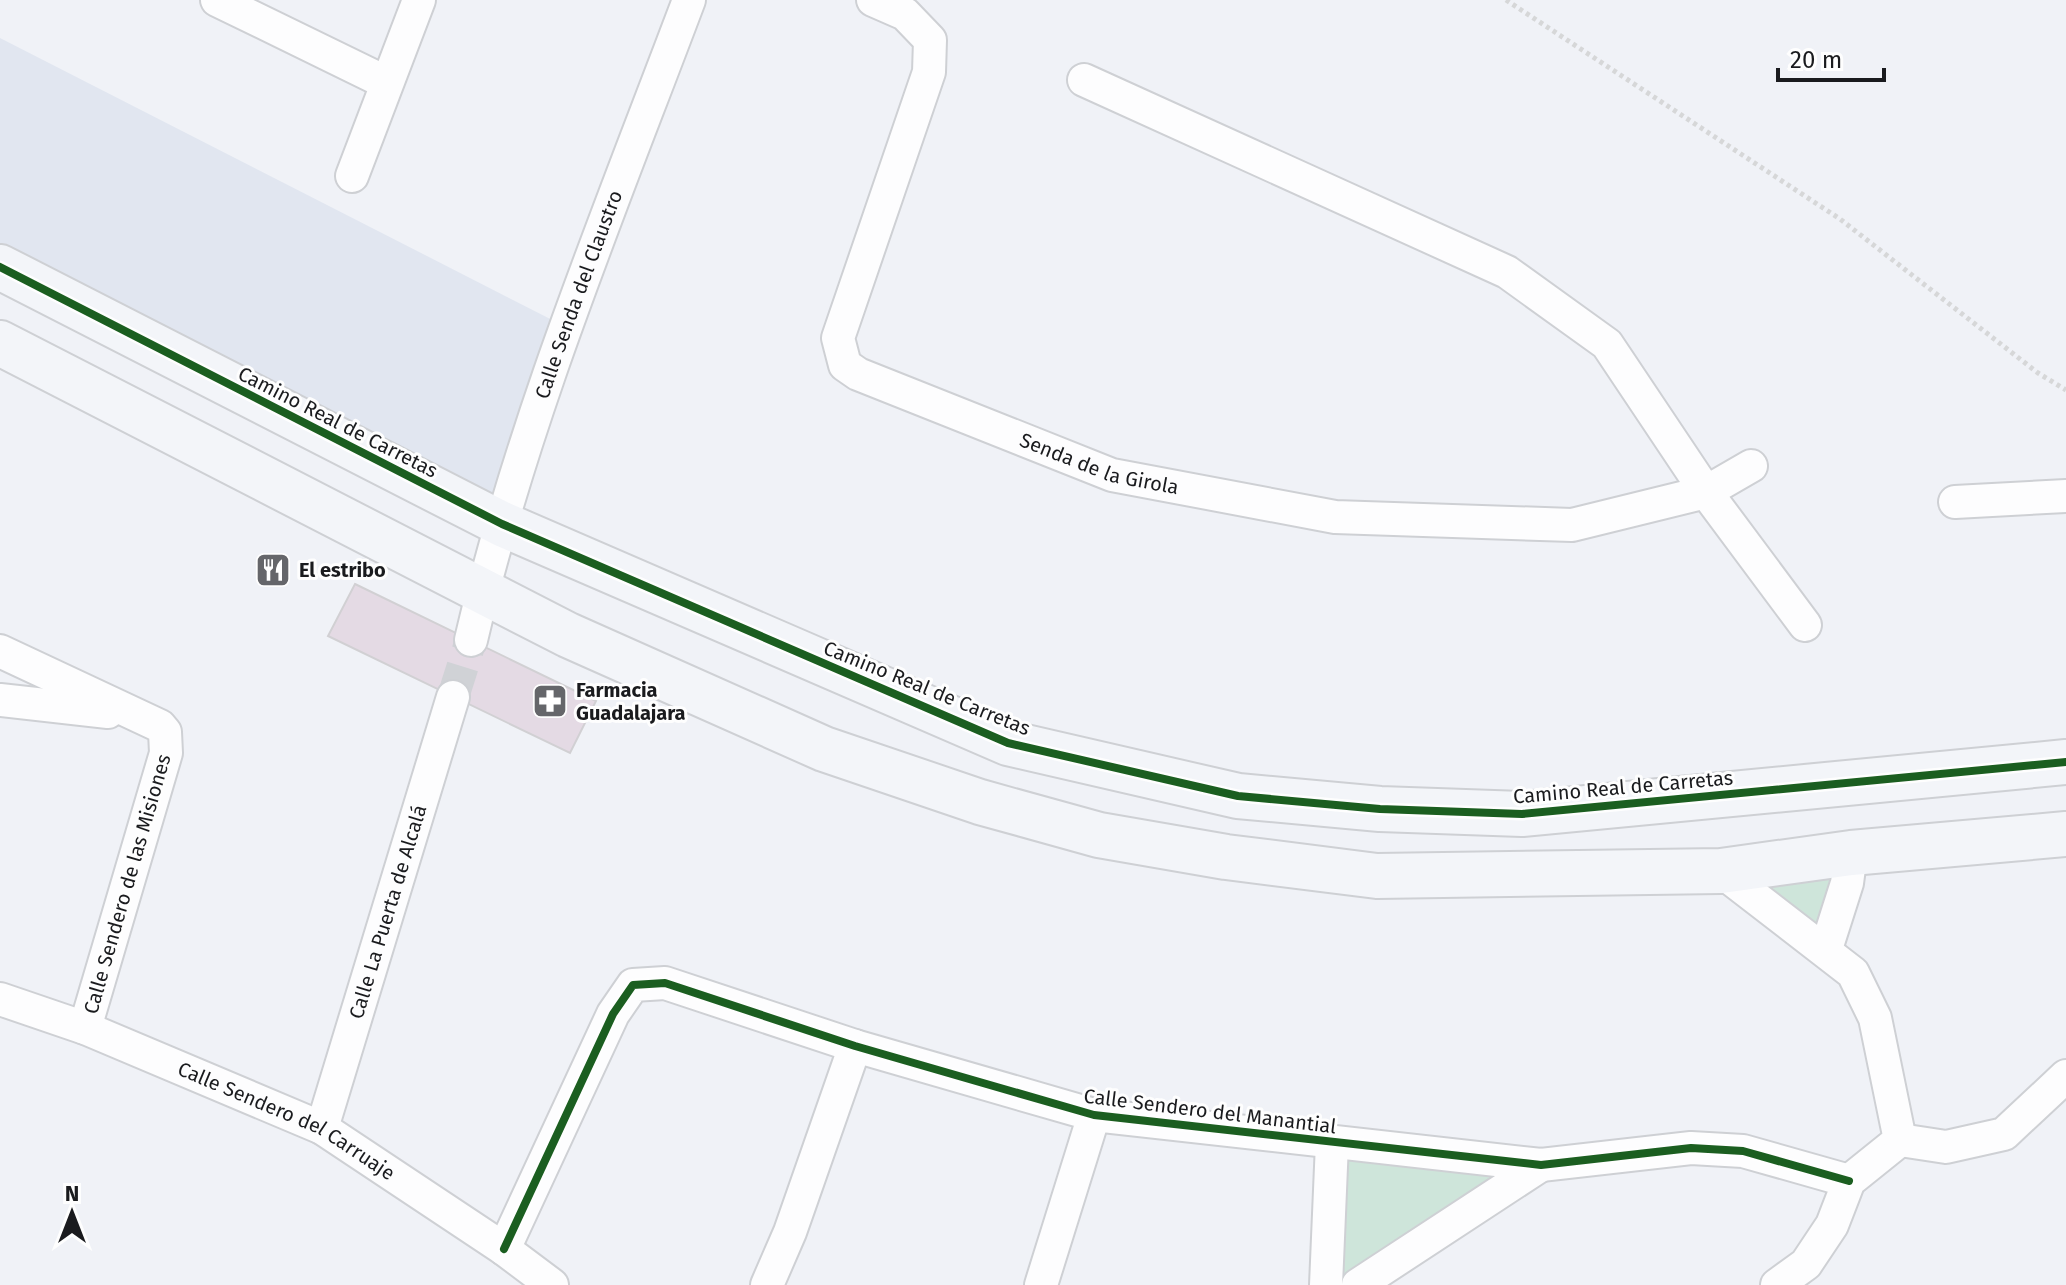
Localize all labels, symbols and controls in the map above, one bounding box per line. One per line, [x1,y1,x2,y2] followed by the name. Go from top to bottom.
[1778,32,1884,82] scale bar
[1790,46,1842,74] text: 20 m
[530,187,627,402] street label: Calle Senda del Claustro
[234,361,442,483] street label: Camino Real de Carretas
[1016,428,1181,499] street label: Senda de la Girola
[254,551,292,589] restaurant icon: El estribo
[299,558,386,582] place label: El estribo
[820,636,1034,740] street label: Camino Real de Carretas
[576,678,686,725] place label: Farmacia Guadalajara
[531,682,569,720] pharmacy icon: Farmacia Guadalajara
[78,751,176,1017] street label: Calle Sendero de las Misiones
[1512,765,1734,809] street label: Camino Real de Carretas
[344,802,432,1022] street label: Calle La Puerta de Alcalá
[174,1057,400,1185] street label: Calle Sendero del Carruaje
[1082,1084,1338,1138] street label: Calle Sendero del Manantial
[32,1173,112,1253] north arrow
[65,1180,79,1207] text: N

